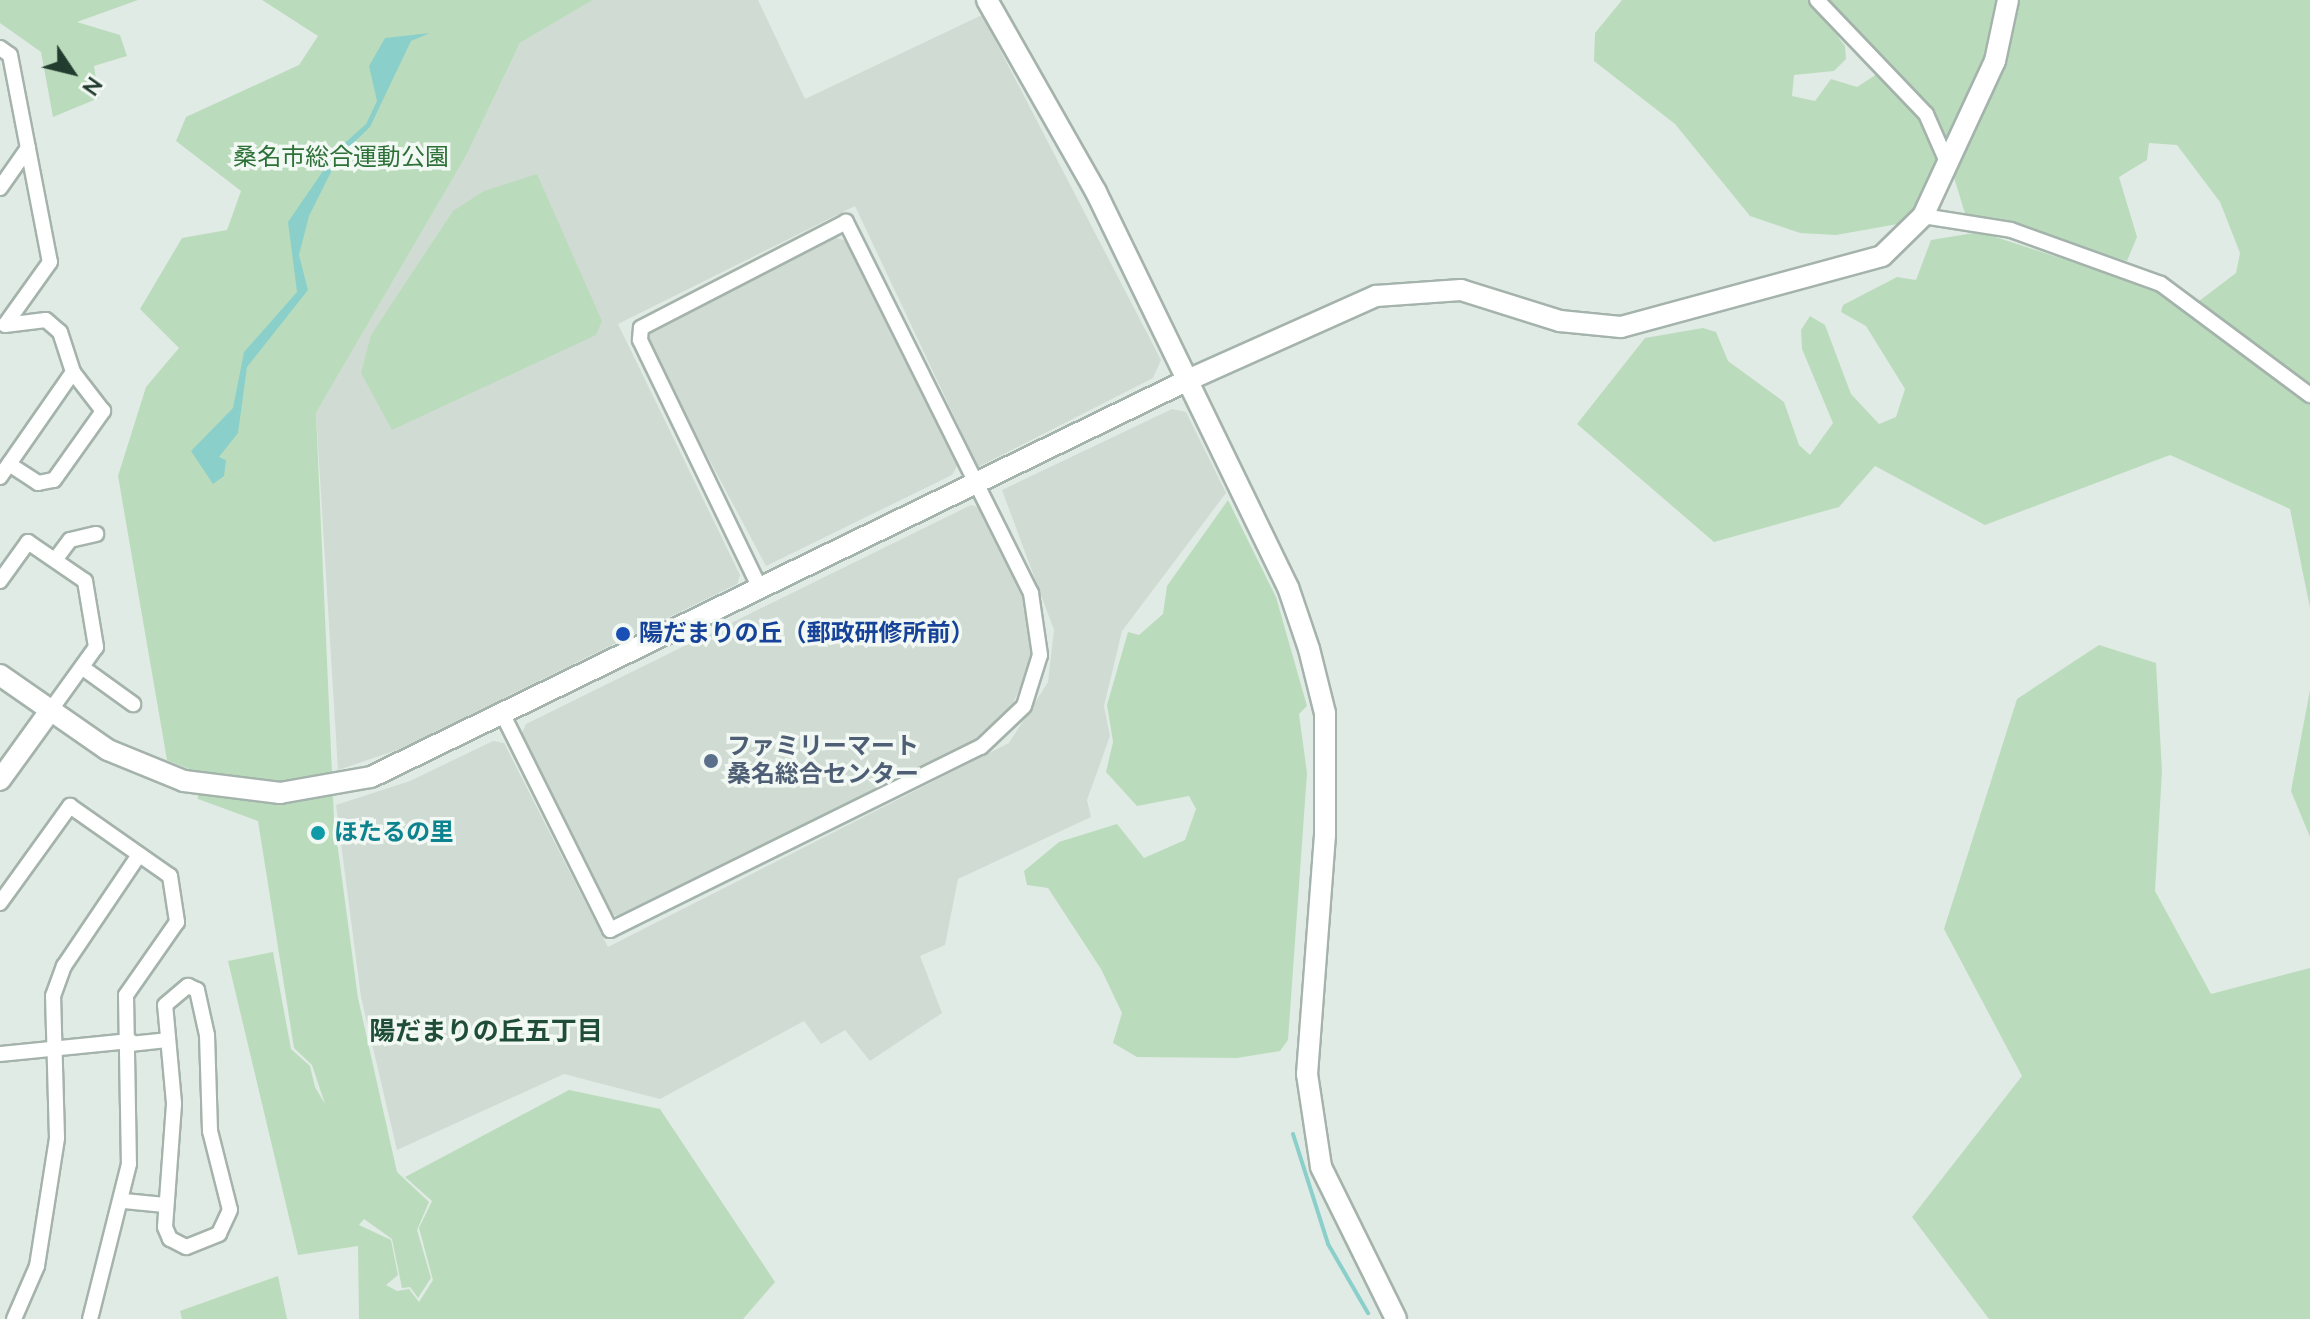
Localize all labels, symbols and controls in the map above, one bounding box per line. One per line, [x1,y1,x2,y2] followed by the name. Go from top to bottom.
[32,32,112,112] north arrow
[75,70,109,101] text: N
[233,144,449,172] park label: 桑名市総合運動公園
[639,620,975,648] place label: 陽だまりの丘（郵政研修所前）
[614,625,632,643] marker: 陽だまりの丘（郵政研修所前）
[727,733,919,789] place label: ファミリーマート 桑名総合センター
[702,752,720,770] marker: ファミリーマート 桑名総合センター
[334,819,454,847] place label: ほたるの里
[309,824,327,842] marker: ほたるの里
[369,1016,603,1048] district label: 陽だまりの丘五丁目

